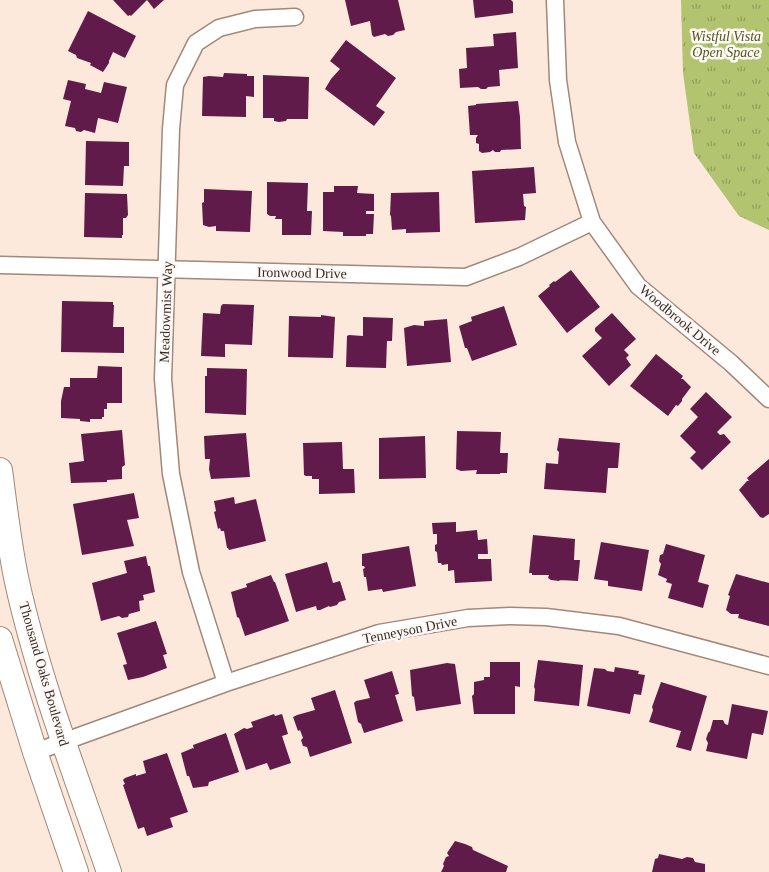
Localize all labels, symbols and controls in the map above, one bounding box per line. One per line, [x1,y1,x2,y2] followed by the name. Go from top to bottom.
[691,29,761,60] park label: Wistful Vista Open Space
[157,261,175,363] street label: Meadowmist Way
[257,265,347,281] street label: Ironwood Drive
[636,282,724,358] street label: Woodbrook Drive
[16,600,72,748] street label: Thousand Oaks Boulevard
[362,613,458,647] street label: Tenneyson Drive

